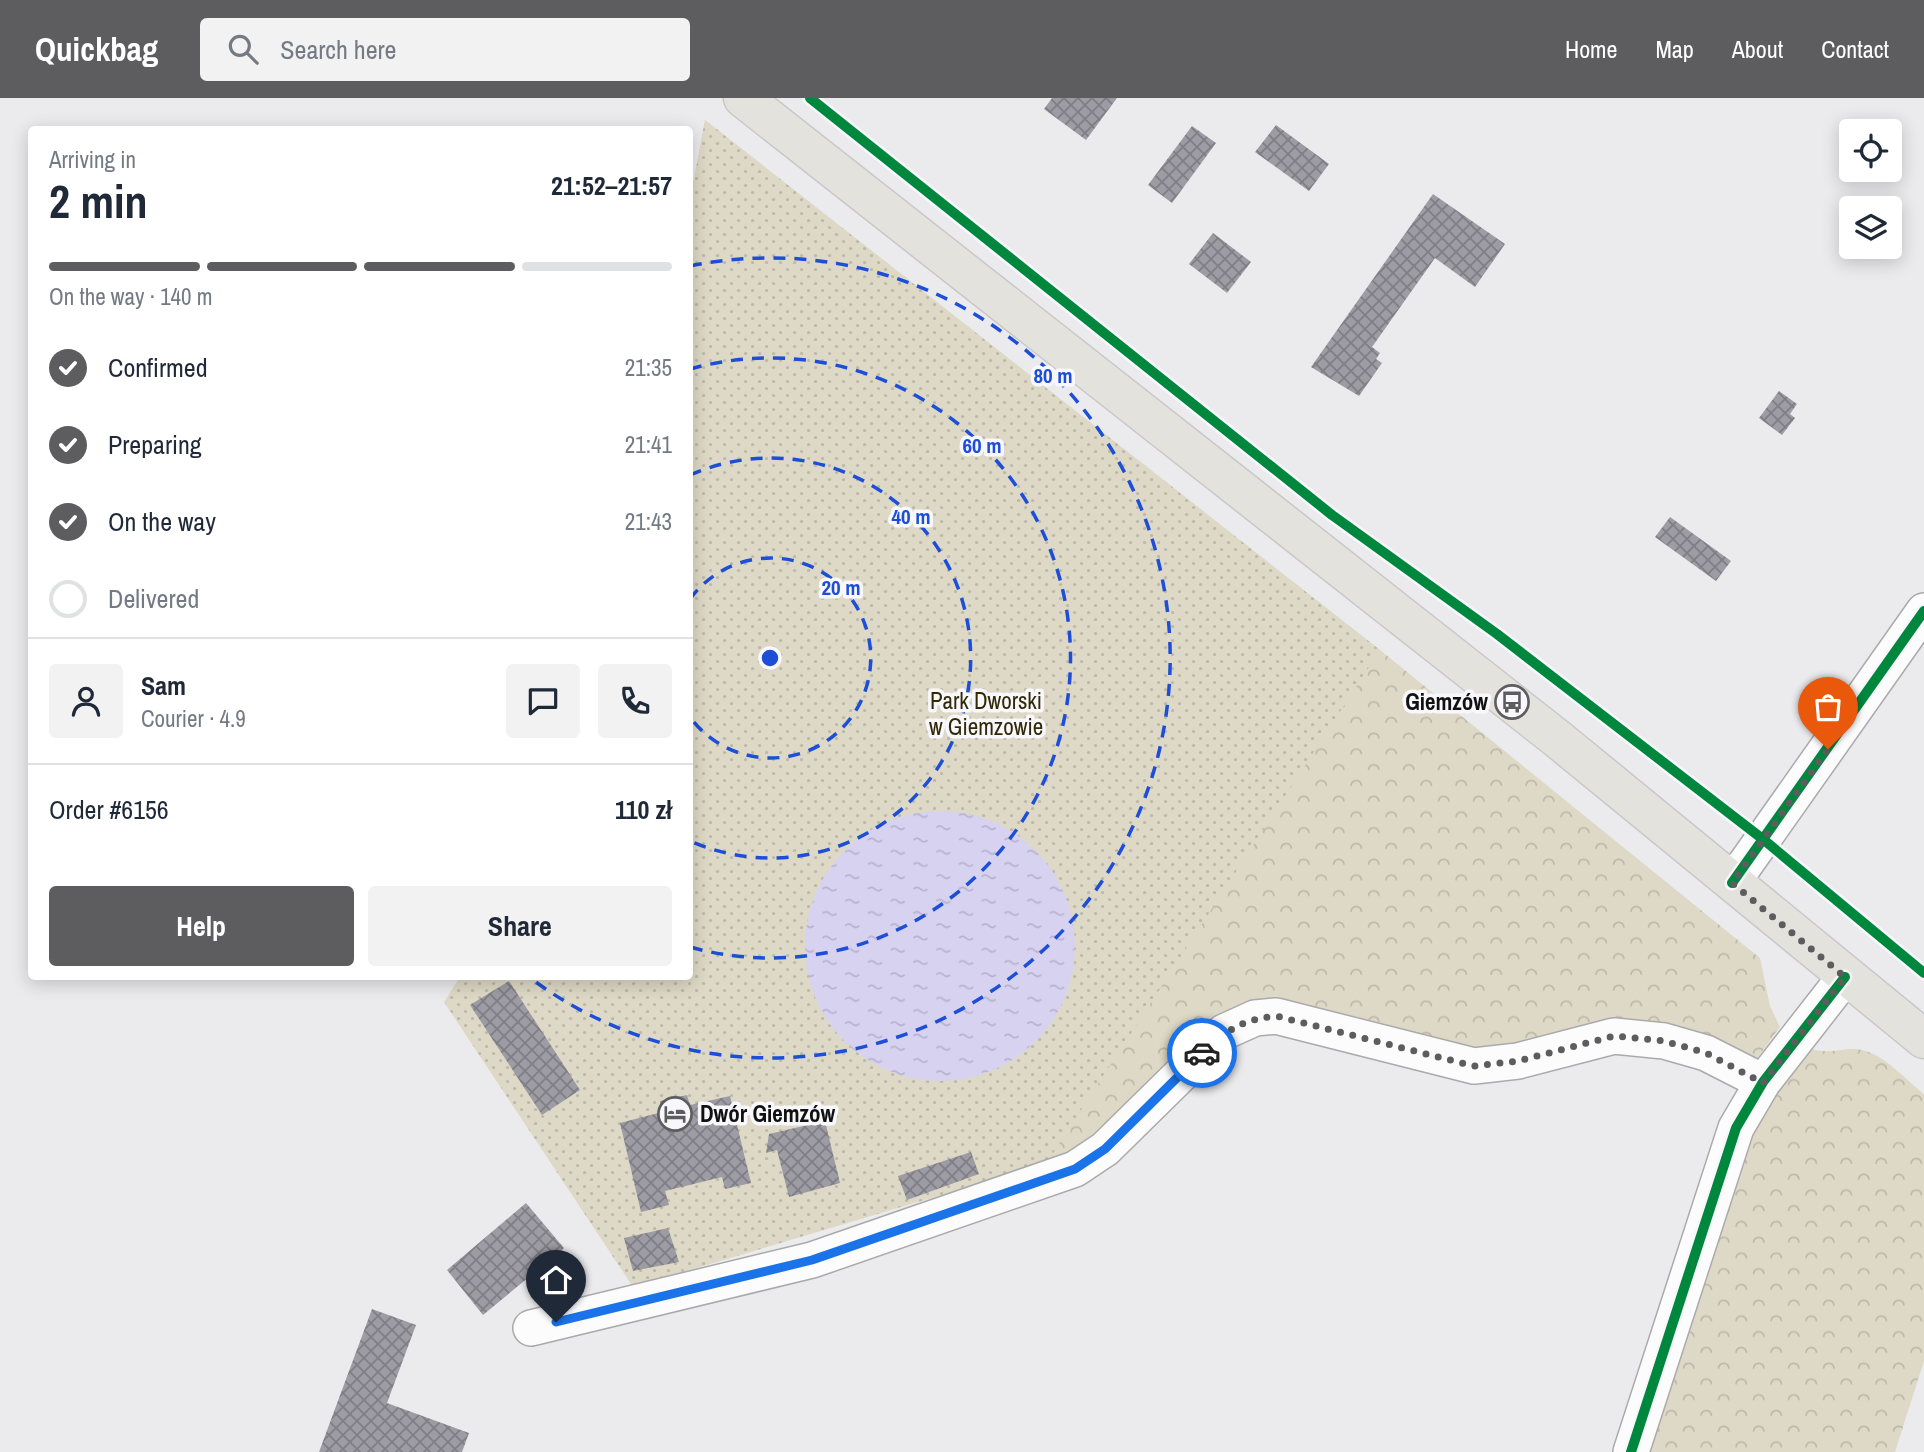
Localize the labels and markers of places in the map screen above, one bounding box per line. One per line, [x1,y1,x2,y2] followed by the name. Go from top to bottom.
[758,646,782,670] centre of rings
[1798,677,1858,749] pin
[1493,683,1531,721] bus stop icon: Giemzów
[1405,686,1488,717] place label: Giemzów
[656,1095,694,1133] hotel icon: Dwór Giemzów
[700,1098,836,1129] place label: Dwór Giemzów
[526,1250,586,1322] pin

